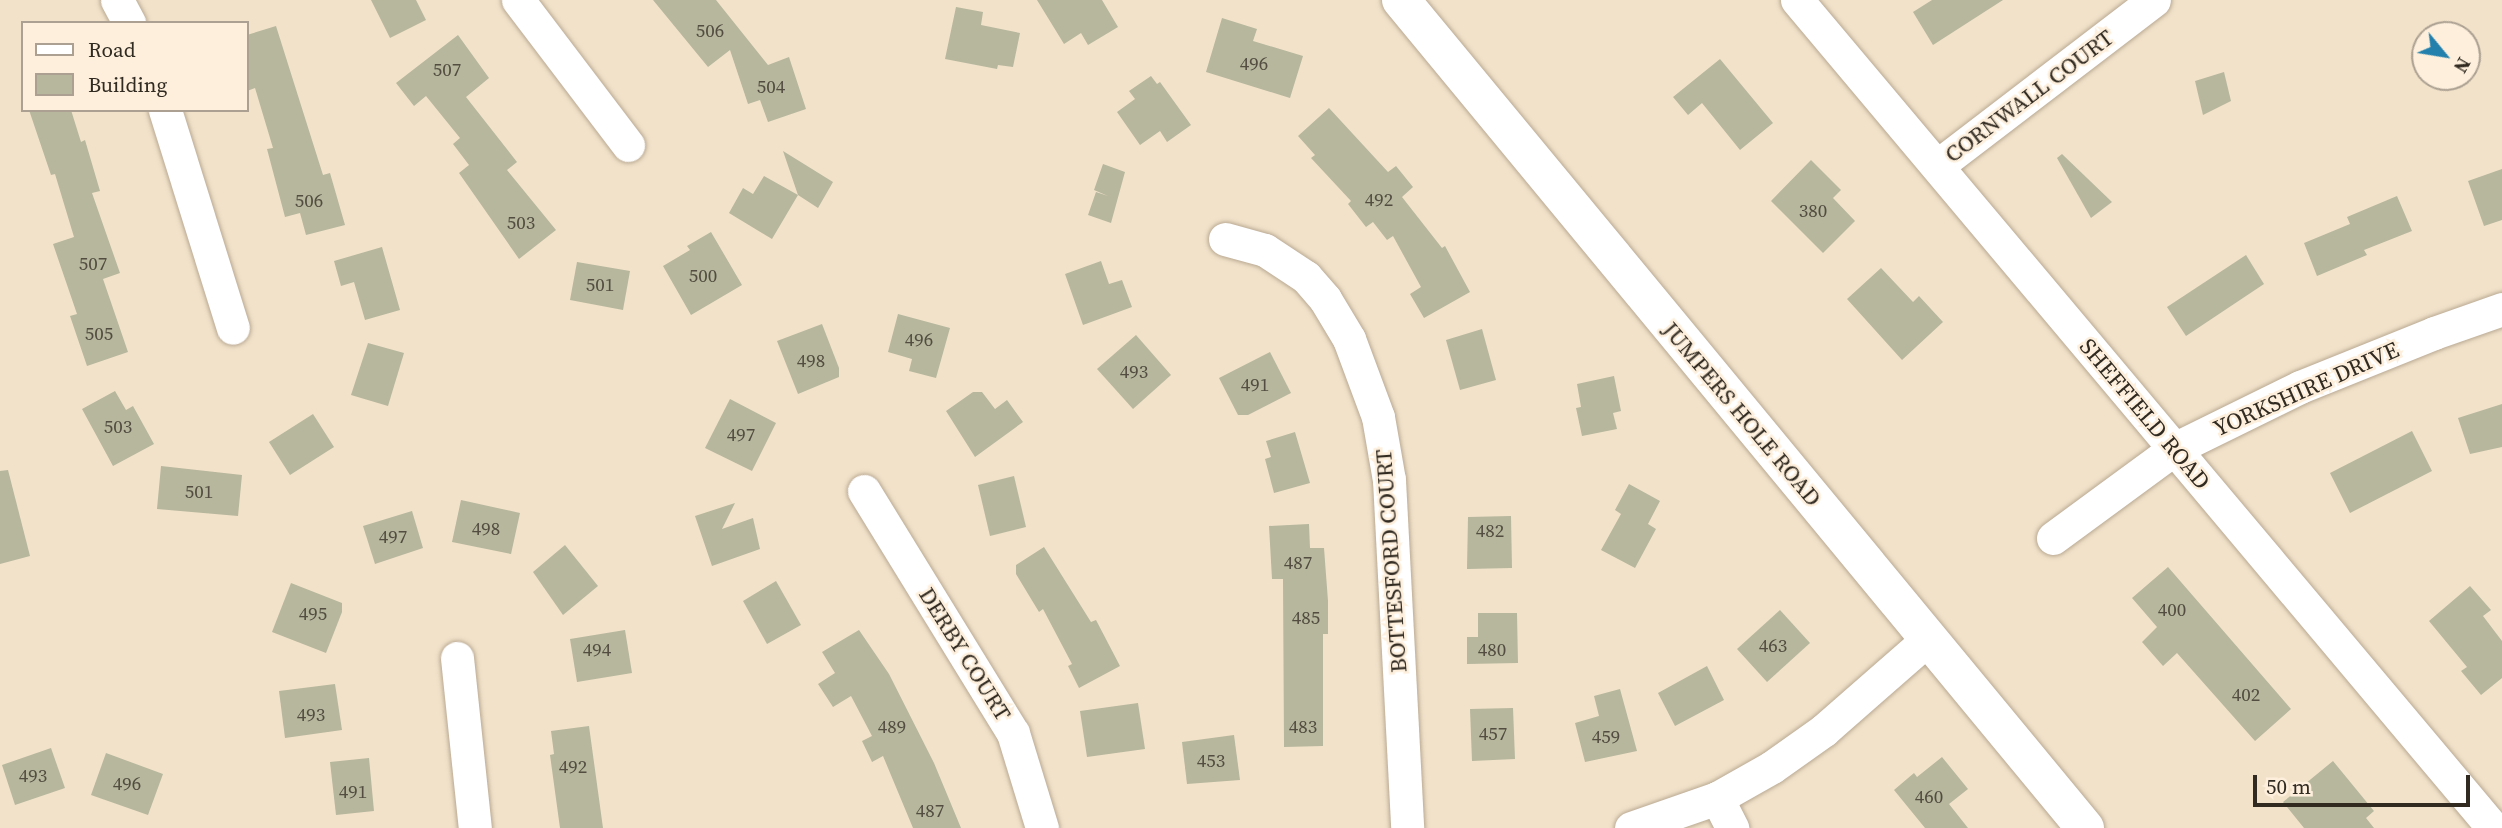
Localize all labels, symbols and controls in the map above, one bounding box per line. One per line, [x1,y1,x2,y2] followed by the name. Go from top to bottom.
[696,20,724,42] house number: 506
[21,21,248,112] legend
[2411,21,2481,91] north arrow
[1939,24,2119,168] street label: CORNWALL COURT
[88,35,136,64] text: Road
[1240,53,1268,75] house number: 496
[2448,53,2477,78] text: N
[433,59,461,81] house number: 507
[88,70,167,99] text: Building
[757,76,785,98] house number: 504
[1365,189,1393,211] house number: 492
[295,190,323,212] house number: 506
[1799,200,1827,222] house number: 380
[507,212,535,234] house number: 503
[79,253,107,275] house number: 507
[689,265,717,287] house number: 500
[586,274,614,296] house number: 501
[1657,316,1827,512] street label: JUMPERS HOLE ROAD
[85,323,113,345] house number: 505
[905,329,933,351] house number: 496
[2074,333,2216,495] street label: SHEFFIELD ROAD
[2209,336,2403,442] street label: YORKSHIRE DRIVE
[797,350,825,372] house number: 498
[1120,361,1148,383] house number: 493
[1241,374,1269,396] house number: 491
[104,416,132,438] house number: 503
[727,424,755,446] house number: 497
[1369,448,1413,674] street label: BOTTESFORD COURT
[185,481,213,503] house number: 501
[472,518,500,540] house number: 498
[1476,520,1504,542] house number: 482
[379,526,407,548] house number: 497
[1284,552,1312,574] house number: 487
[913,582,1017,726] street label: DERBY COURT
[2158,599,2186,621] house number: 400
[299,603,327,625] house number: 495
[1292,607,1320,629] house number: 485
[1759,635,1787,657] house number: 463
[583,639,611,661] house number: 494
[1478,639,1506,661] house number: 480
[2232,684,2260,706] house number: 402
[297,704,325,726] house number: 493
[878,716,906,738] house number: 489
[1289,716,1317,738] house number: 483
[1479,723,1507,745] house number: 457
[1592,726,1620,748] house number: 459
[1197,750,1225,772] house number: 453
[559,756,587,778] house number: 492
[2257,762,2474,806] scale bar
[19,765,47,787] house number: 493
[2266,772,2311,801] text: 50 m
[113,773,141,795] house number: 496
[339,781,367,803] house number: 491
[1915,786,1943,808] house number: 460
[916,800,944,822] house number: 487

